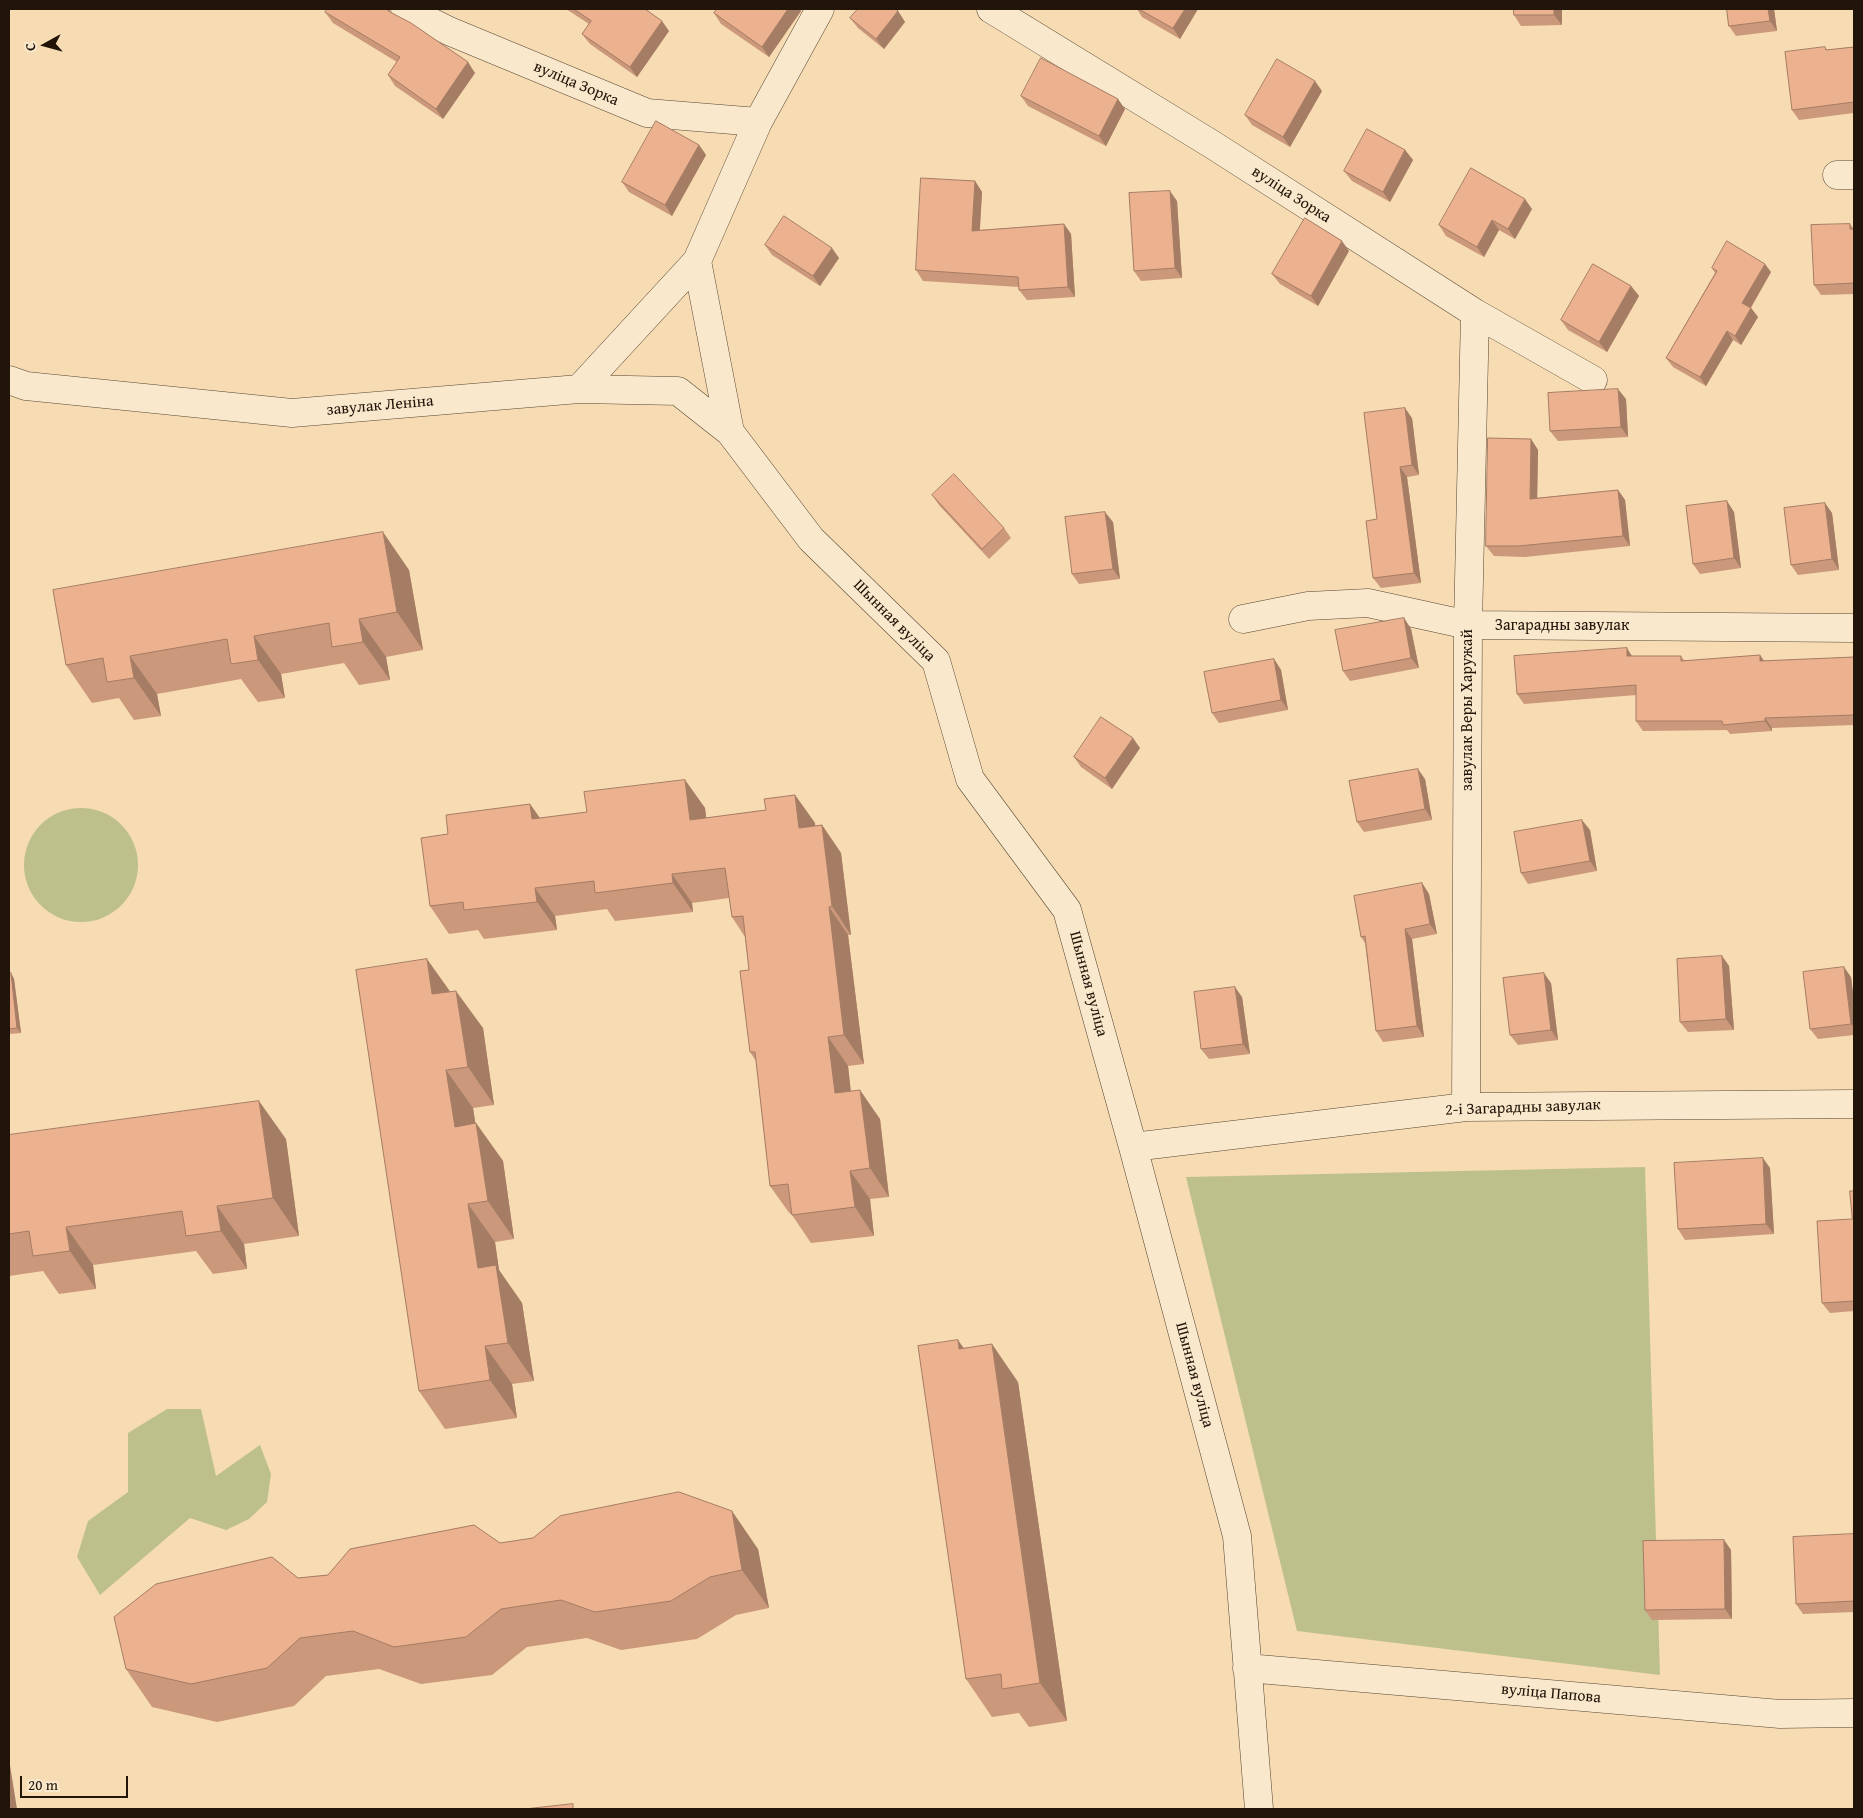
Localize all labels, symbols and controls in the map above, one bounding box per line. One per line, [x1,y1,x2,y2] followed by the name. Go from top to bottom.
[20,20,70,70] north arrow
[20,42,41,52] text: С
[531,57,621,111] street label: вуліца Зорка
[1248,162,1334,228] street label: вуліца Зорка
[326,392,434,420] street label: завулак Леніна
[849,576,939,666] street label: Шынная вуліца
[1495,616,1629,636] street label: Загарадны завулак
[1458,629,1478,791] street label: завулак Веры Харужай
[1065,929,1111,1039] street label: Шынная вуліца
[1445,1096,1601,1120] street label: 2-і Загарадны завулак
[1171,1320,1217,1430] street label: Шынная вуліца
[1500,1680,1602,1708] street label: вуліца Папова
[22,1766,130,1798] scale bar
[28,1774,58,1795] text: 20 m

